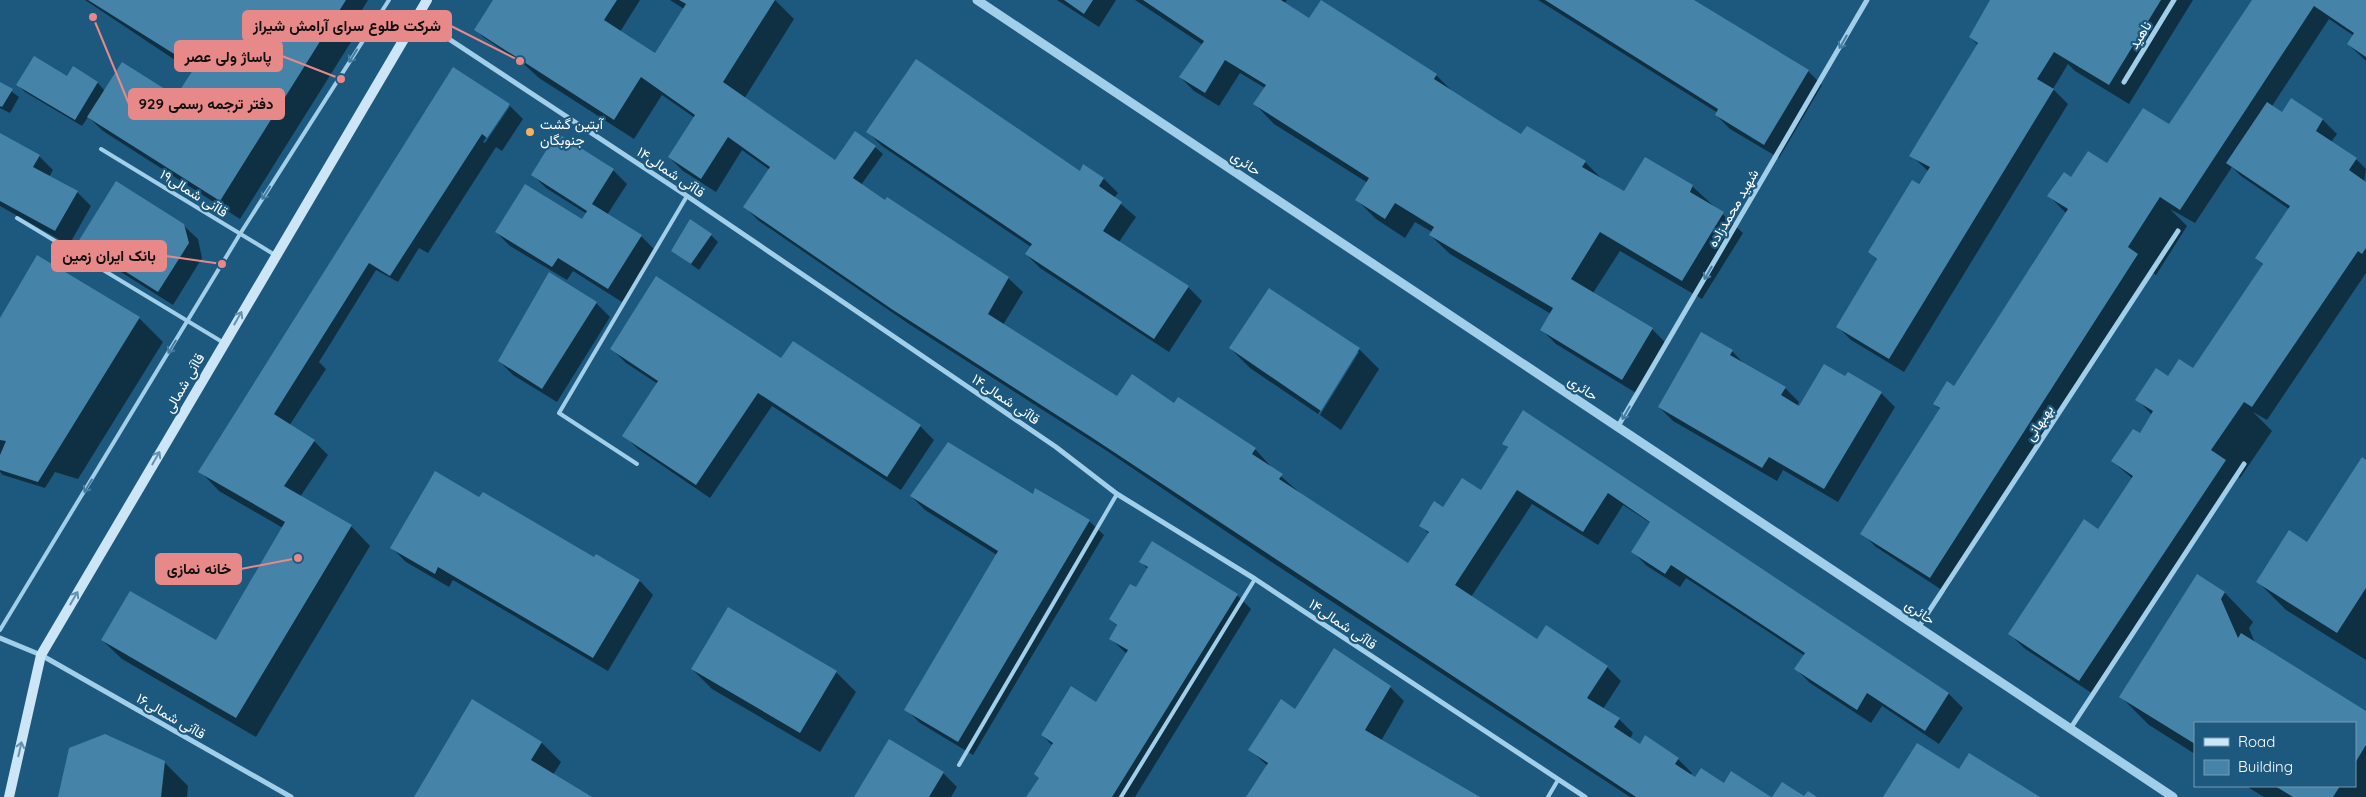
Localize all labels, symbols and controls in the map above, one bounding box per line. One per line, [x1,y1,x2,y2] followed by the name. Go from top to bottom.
[243,11,451,41] callout: شرکت طلوع سرای آرامش شیراز
[252,16,441,36] text: شرکت طلوع سرای آرامش شیراز
[2124,18,2156,52] street label: ناهید
[1837,35,1847,49] one-way arrow
[175,41,282,71] callout: پاساژ ولی عصر
[183,47,272,67] text: پاساژ ولی عصر
[348,49,359,63] one-way arrow
[129,89,284,119] callout: دفتر ترجمه رسمی 929
[138,94,274,113] text: دفتر ترجمه رسمی 929
[540,115,605,149] place label: آبتین گشت جنوبگان
[524,126,536,138] marker: آبتین گشت جنوبگان
[634,143,708,201] street label: قاآنی شمالی۱۴
[1227,146,1265,180] street label: حائری
[157,165,231,221] street label: قاآنی شمالی۱۹
[1703,166,1763,250] street label: شهید محمدزاده
[261,186,272,200] one-way arrow
[52,241,166,271] callout: بانک ایران زمین
[62,246,156,265] text: بانک ایران زمین
[1702,265,1712,280] one-way arrow
[234,311,244,325] one-way arrow
[167,339,177,353] one-way arrow
[160,350,208,416] street label: قاآنی شمالی
[969,370,1043,428] street label: قاآنی شمالی۱۴
[1564,371,1602,405] street label: حائری
[2021,401,2057,445] street label: بهبهانی
[1620,406,1630,420] one-way arrow
[152,452,162,466] one-way arrow
[83,478,93,492] one-way arrow
[156,554,241,584] callout: خانه نمازی
[167,559,231,578] text: خانه نمازی
[69,591,79,606] one-way arrow
[1306,595,1380,653] street label: قاآنی شمالی۱۴
[1901,595,1939,629] street label: حائری
[133,689,209,743] street label: قاآنی شمالی۱۶
[2194,722,2356,787] legend
[2238,732,2275,751] text: Road
[16,742,25,758] one-way arrow
[2238,757,2293,776] text: Building

